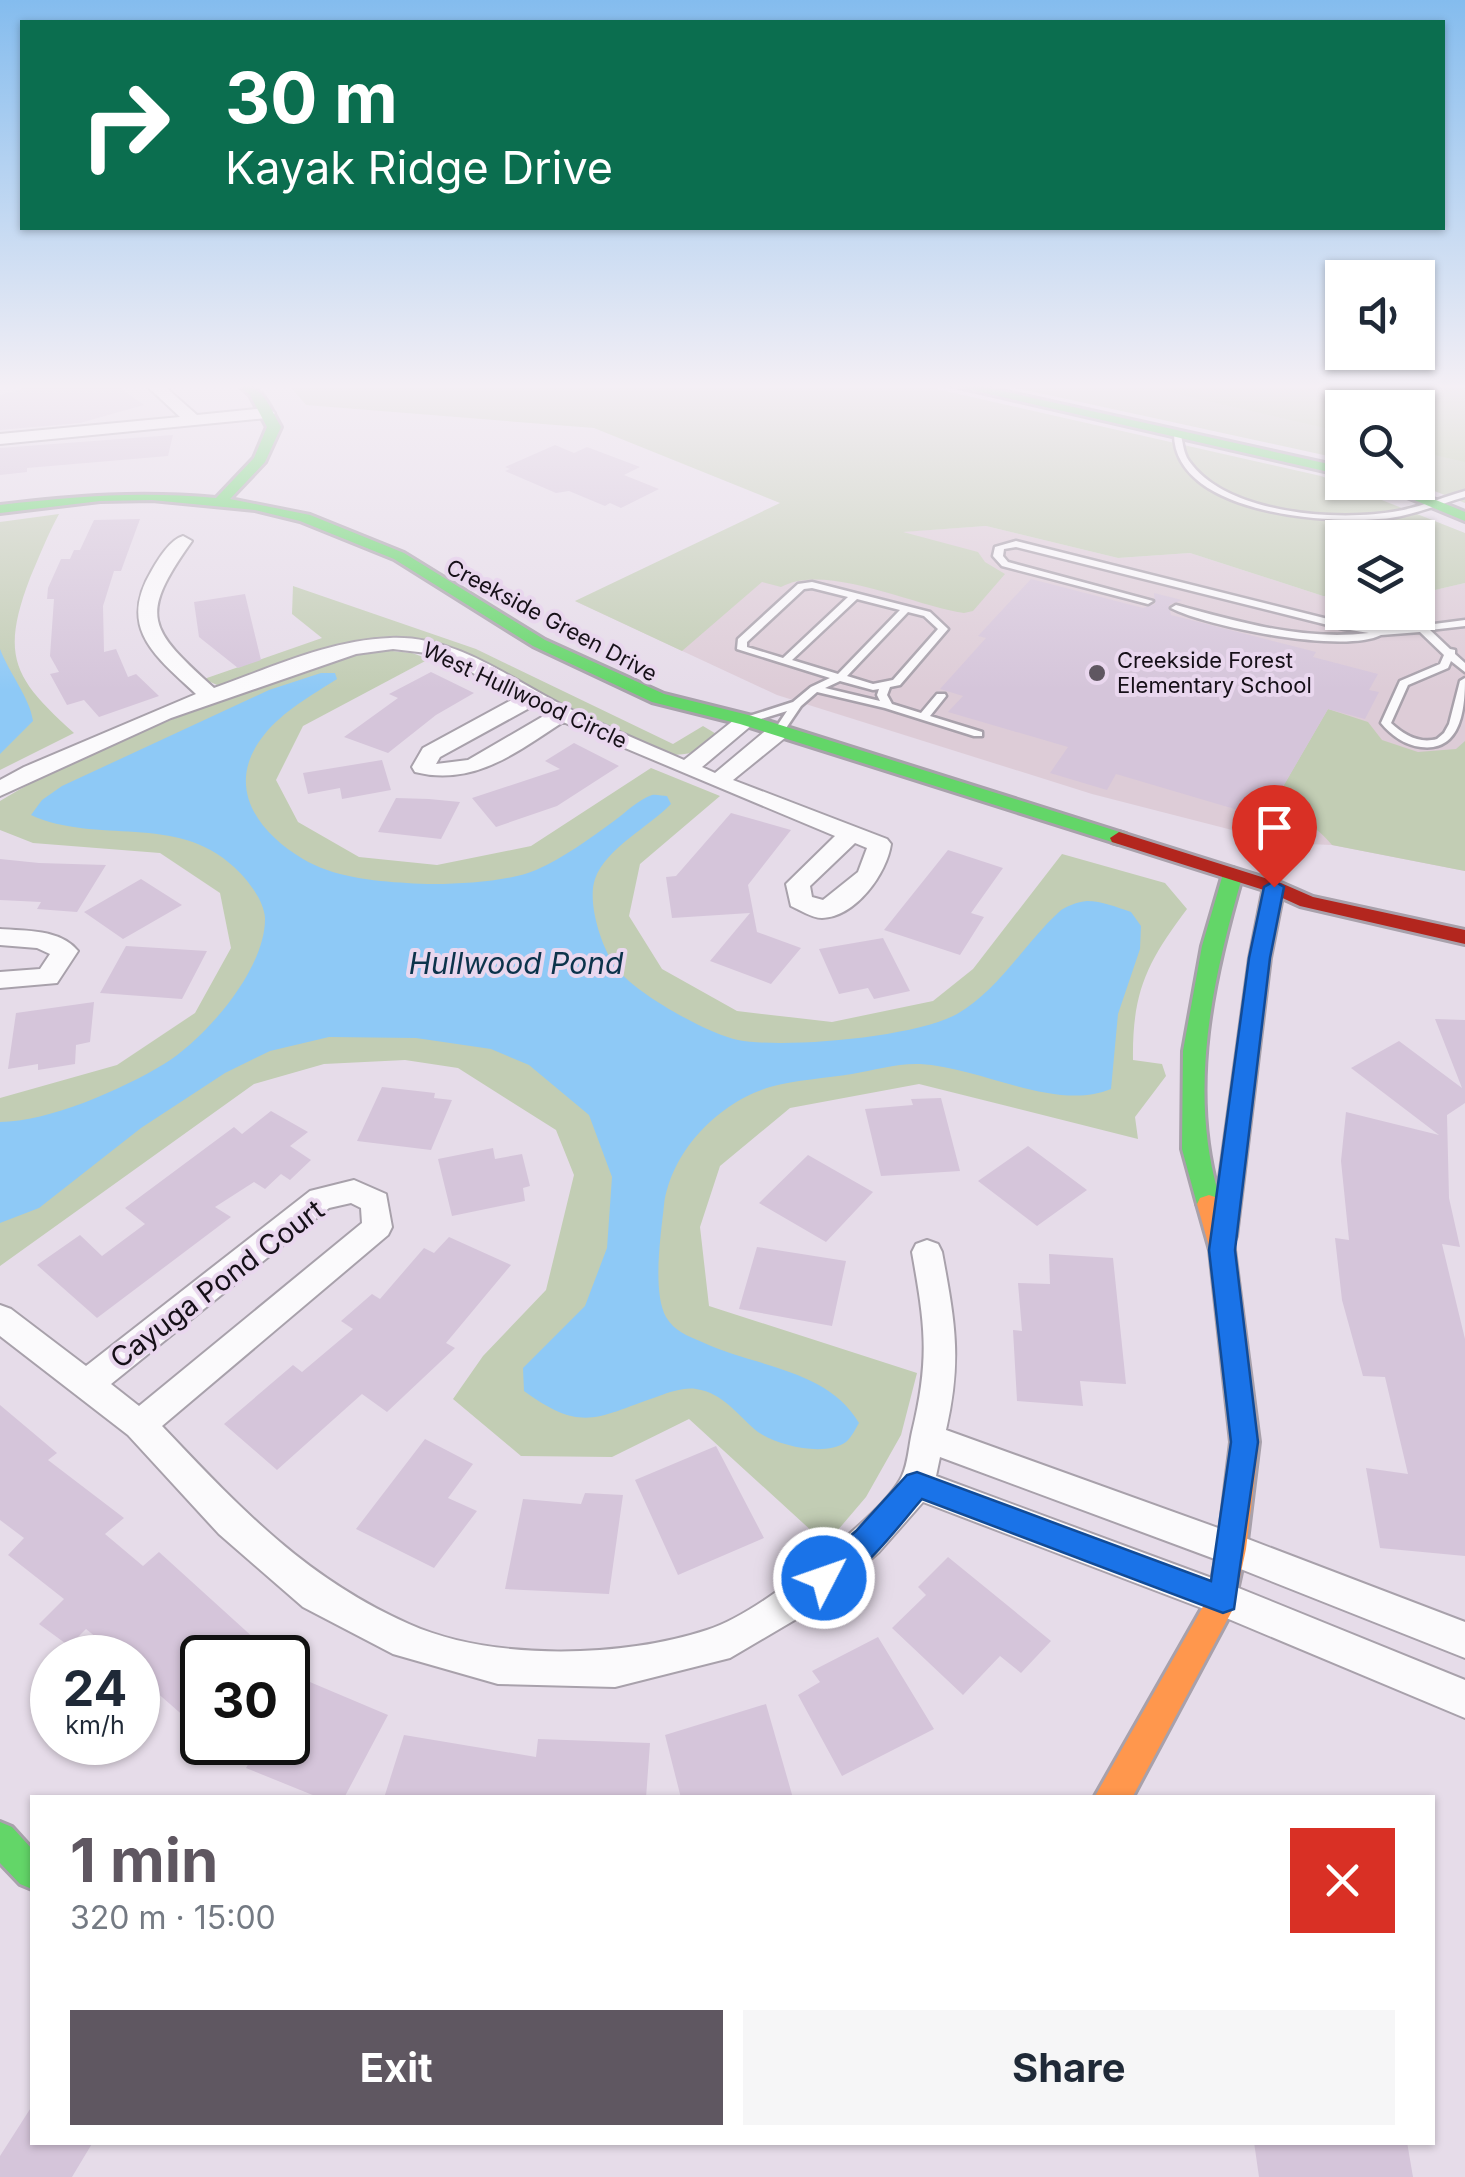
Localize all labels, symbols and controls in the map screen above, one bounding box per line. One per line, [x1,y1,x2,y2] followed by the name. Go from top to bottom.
[225,55,398,140] text: 30 m
[60,60,190,190] icon: right
[225,140,613,195] text: Kayak Ridge Drive
[1325,260,1435,630] map controls
[1325,260,1435,370] button: sound
[1325,390,1435,500] button: search
[1325,520,1435,630] button: layers
[442,553,662,687] street label: Creekside Green Drive
[419,636,631,754] street label: West Hullwood Circle
[1117,647,1312,698] place label: Creekside Forest Elementary School
[1086,662,1108,684] marker: Creekside Forest Elementary School
[1232,785,1317,888] pin
[1247,800,1302,855] icon: arrive
[409,945,624,981] water label: Hullwood Pond
[103,1193,331,1375] street label: Cayuga Pond Court
[772,1526,876,1630] position arrow
[180,1635,310,1765] speed limit sign: 30
[63,1658,127,1718] text: 24
[65,1710,125,1740] text: km/h
[70,1824,218,1896] text: 1 min
[1290,1828,1395,1933] button: close
[70,1898,276,1937] text: 320 m · 15:00
[70,2010,723,2125] button: Exit
[743,2010,1395,2125] button: Share

